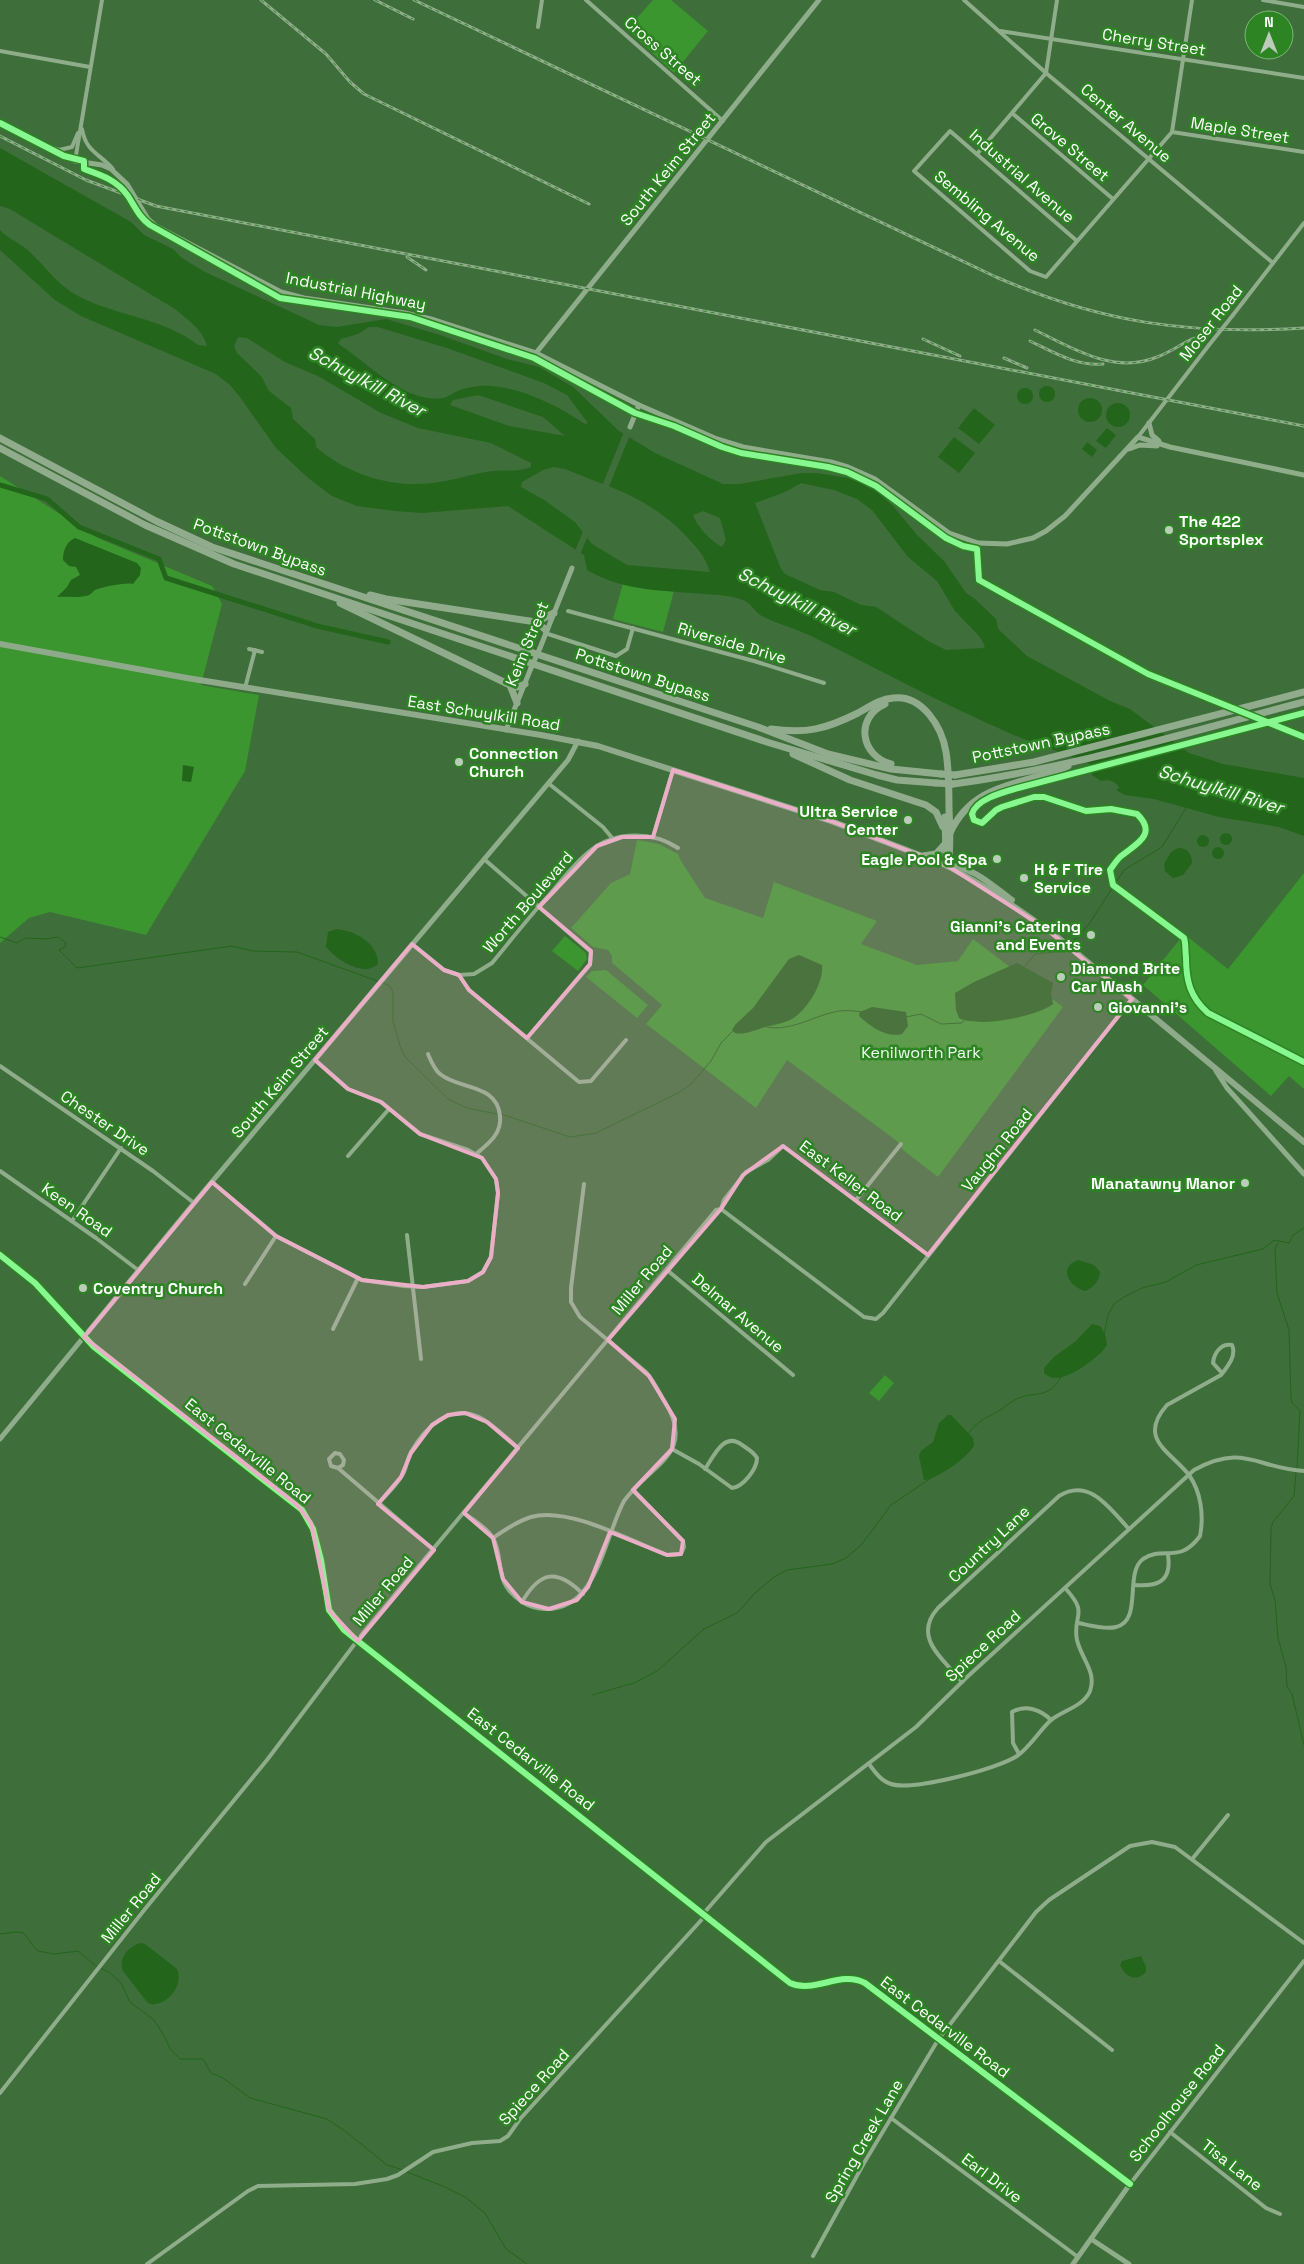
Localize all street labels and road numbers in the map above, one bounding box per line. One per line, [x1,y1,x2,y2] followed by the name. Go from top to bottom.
[620,12,706,90] street label: Cross Street
[1101,23,1207,61] street label: Cherry Street
[1076,79,1176,167] street label: Center Avenue
[616,108,720,230] street label: South Keim Street
[1026,108,1114,186] street label: Grove Street
[1189,112,1291,148] street label: Maple Street
[965,124,1079,228] street label: Industrial Avenue
[930,166,1044,266] street label: Sembling Avenue
[284,267,428,315] street label: Industrial Highway
[1175,281,1247,365] street label: Moser Road
[191,513,329,581] street label: Pottstown Bypass
[500,599,554,689] street label: Keim Street
[675,617,789,669] street label: Riverside Drive
[573,643,713,707] street label: Pottstown Bypass
[406,691,562,735] street label: East Schuylkill Road
[970,718,1112,768] street label: Pottstown Bypass
[478,847,578,957] street label: Worth Boulevard
[227,1021,333,1143] street label: South Keim Street
[57,1086,153,1160] street label: Chester Drive
[957,1104,1037,1196] street label: Vaughn Road
[795,1135,907,1227] street label: East Keller Road
[38,1178,116,1242] street label: Keen Road
[607,1241,677,1319] street label: Miller Road
[688,1269,788,1357] street label: Delmar Avenue
[181,1394,315,1508] street label: East Cedarville Road
[944,1501,1034,1587] street label: Country Lane
[348,1552,418,1630] street label: Miller Road
[941,1606,1025,1686] street label: Spiece Road
[463,1703,599,1815] street label: East Cedarville Road
[96,1869,166,1947] street label: Miller Road
[876,1972,1014,2082] street label: East Cedarville Road
[1125,2040,1229,2166] street label: Schoolhouse Road
[494,2044,574,2130] street label: Spiece Road
[820,2075,908,2207] street label: Spring Creek Lane
[1197,2135,1267,2195] street label: Tisa Lane
[957,2148,1027,2208] street label: Earl Drive

